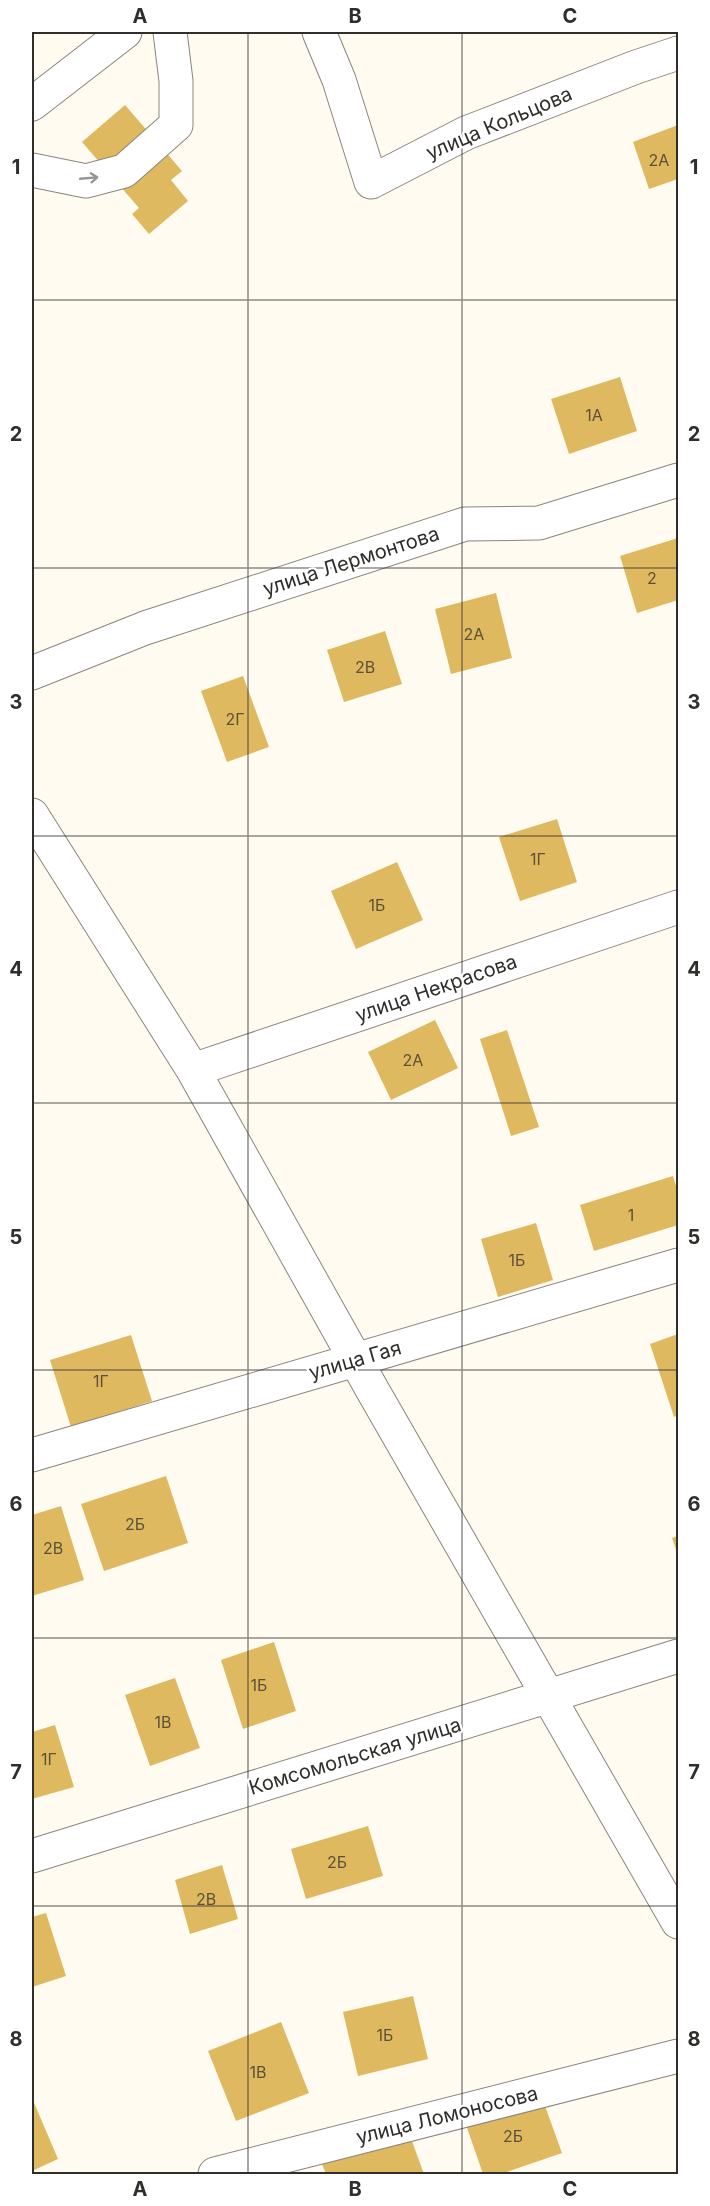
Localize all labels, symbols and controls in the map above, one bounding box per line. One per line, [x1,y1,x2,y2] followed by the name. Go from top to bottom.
[133,4,148,28] text: A
[348,4,362,28] text: B
[563,4,577,28] text: C
[422,81,576,165] street label: улица Кольцова
[649,150,669,170] house number: 2А
[12,155,20,179] text: 1
[690,155,698,179] text: 1
[79,172,98,183] one-way arrow
[585,405,603,425] house number: 1А
[10,422,22,446] text: 2
[688,422,700,446] text: 2
[260,521,442,601] street label: улица Лермонтова
[647,568,657,588] house number: 2
[464,624,484,644] house number: 2А
[355,657,375,677] house number: 2В
[10,690,22,714] text: 3
[688,690,700,714] text: 3
[225,709,245,729] house number: 2Г
[530,849,546,869] house number: 1Г
[369,895,385,915] house number: 1Б
[352,949,520,1027] street label: улица Некрасова
[9,957,23,981] text: 4
[687,957,701,981] text: 4
[403,1050,423,1070] house number: 2А
[628,1205,634,1225] house number: 1
[10,1225,22,1249] text: 5
[688,1225,700,1249] text: 5
[509,1250,525,1270] house number: 1Б
[306,1335,404,1385] street label: улица Гая
[93,1371,109,1391] house number: 1Г
[10,1492,23,1516] text: 6
[688,1492,701,1516] text: 6
[125,1514,145,1534] house number: 2Б
[43,1538,63,1558] house number: 2В
[251,1675,267,1695] house number: 1Б
[155,1712,171,1732] house number: 1В
[246,1712,464,1800] street label: Комсомольская улица
[41,1749,57,1769] house number: 1Г
[10,1760,22,1784] text: 7
[688,1760,700,1784] text: 7
[327,1852,347,1872] house number: 2Б
[196,1889,216,1909] house number: 2В
[377,2025,393,2045] house number: 1Б
[9,2027,23,2051] text: 8
[687,2027,701,2051] text: 8
[250,2062,266,2082] house number: 1В
[354,2081,540,2149] street label: улица Ломоносова
[503,2126,523,2146] house number: 2Б
[133,2177,148,2201] text: A
[348,2177,362,2201] text: B
[563,2177,577,2201] text: C

